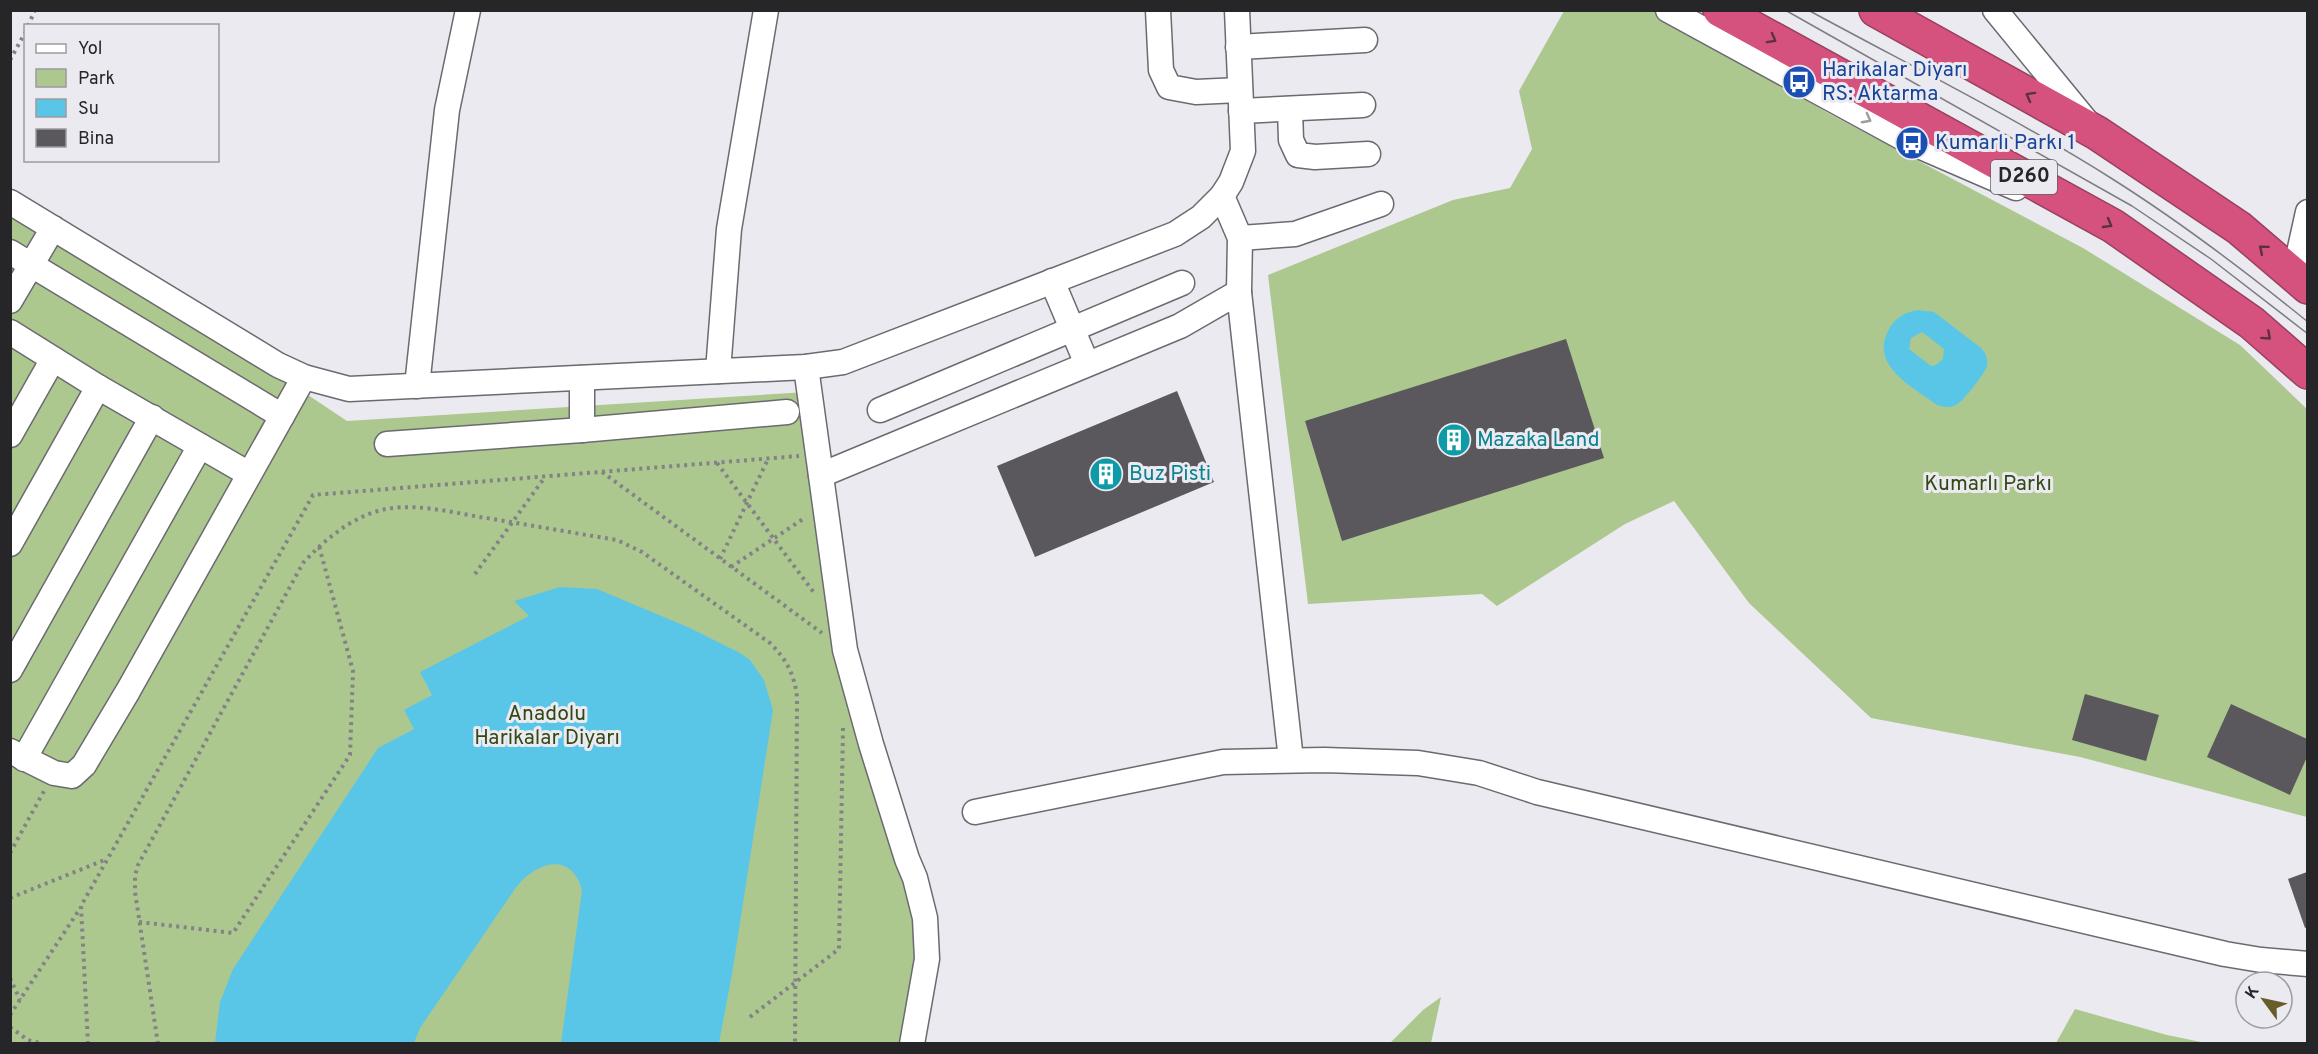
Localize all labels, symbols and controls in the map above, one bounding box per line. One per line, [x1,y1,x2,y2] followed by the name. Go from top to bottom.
[24,24,219,162] legend
[1766,32,1776,43] one-way arrow
[78,38,103,61] text: Yol
[1822,57,1967,108] place label: Harikalar Diyarı RS: Aktarma
[1781,64,1817,100] bus stop icon: Harikalar Diyarı RS: Aktarma
[78,68,115,91] text: Park
[2026,92,2036,103] one-way arrow
[78,98,99,121] text: Su
[1861,112,1871,123] one-way arrow
[1894,125,1930,161] bus stop icon: Kumarlı Parkı 1
[78,128,114,151] text: Bina
[1935,130,2075,157] place label: Kumarlı Parkı 1
[1991,160,2057,194] road number: D260
[2102,216,2112,228] one-way arrow
[2259,245,2270,256] one-way arrow
[2260,329,2271,340] one-way arrow
[1436,422,1472,458] building icon: Mazaka Land
[1477,427,1600,454] place label: Mazaka Land
[1088,456,1124,492] building icon: Buz Pisti
[1129,461,1211,488] place label: Buz Pisti
[1924,471,2052,498] park label: Kumarlı Parkı
[474,701,620,752] park label: Anadolu Harikalar Diyarı
[2234,970,2294,1030] north arrow
[2242,983,2265,1003] text: K

